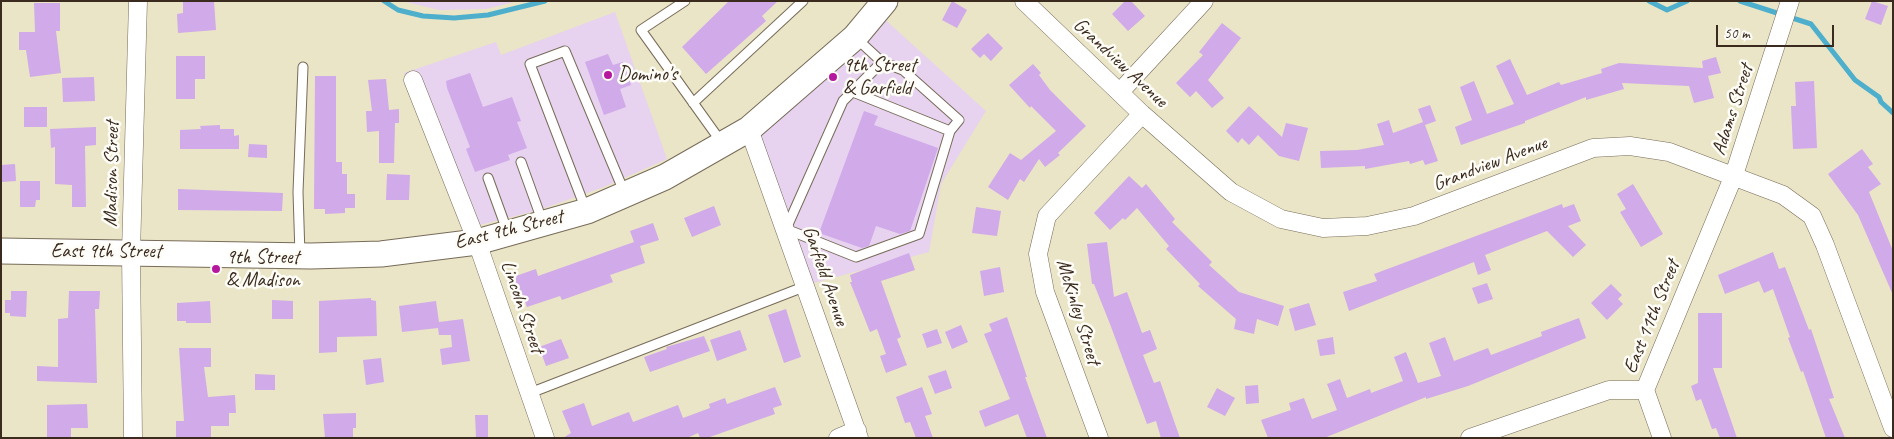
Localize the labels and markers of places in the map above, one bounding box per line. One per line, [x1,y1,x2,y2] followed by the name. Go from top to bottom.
[843,54,916,101] place label: 9th Street & Garfield
[618,63,677,87] place label: Domino's
[602,69,614,81] marker: Domino's
[827,71,839,83] marker: 9th Street & Garfield
[226,246,300,293] place label: 9th Street & Madison
[210,263,222,275] marker: 9th Street & Madison

